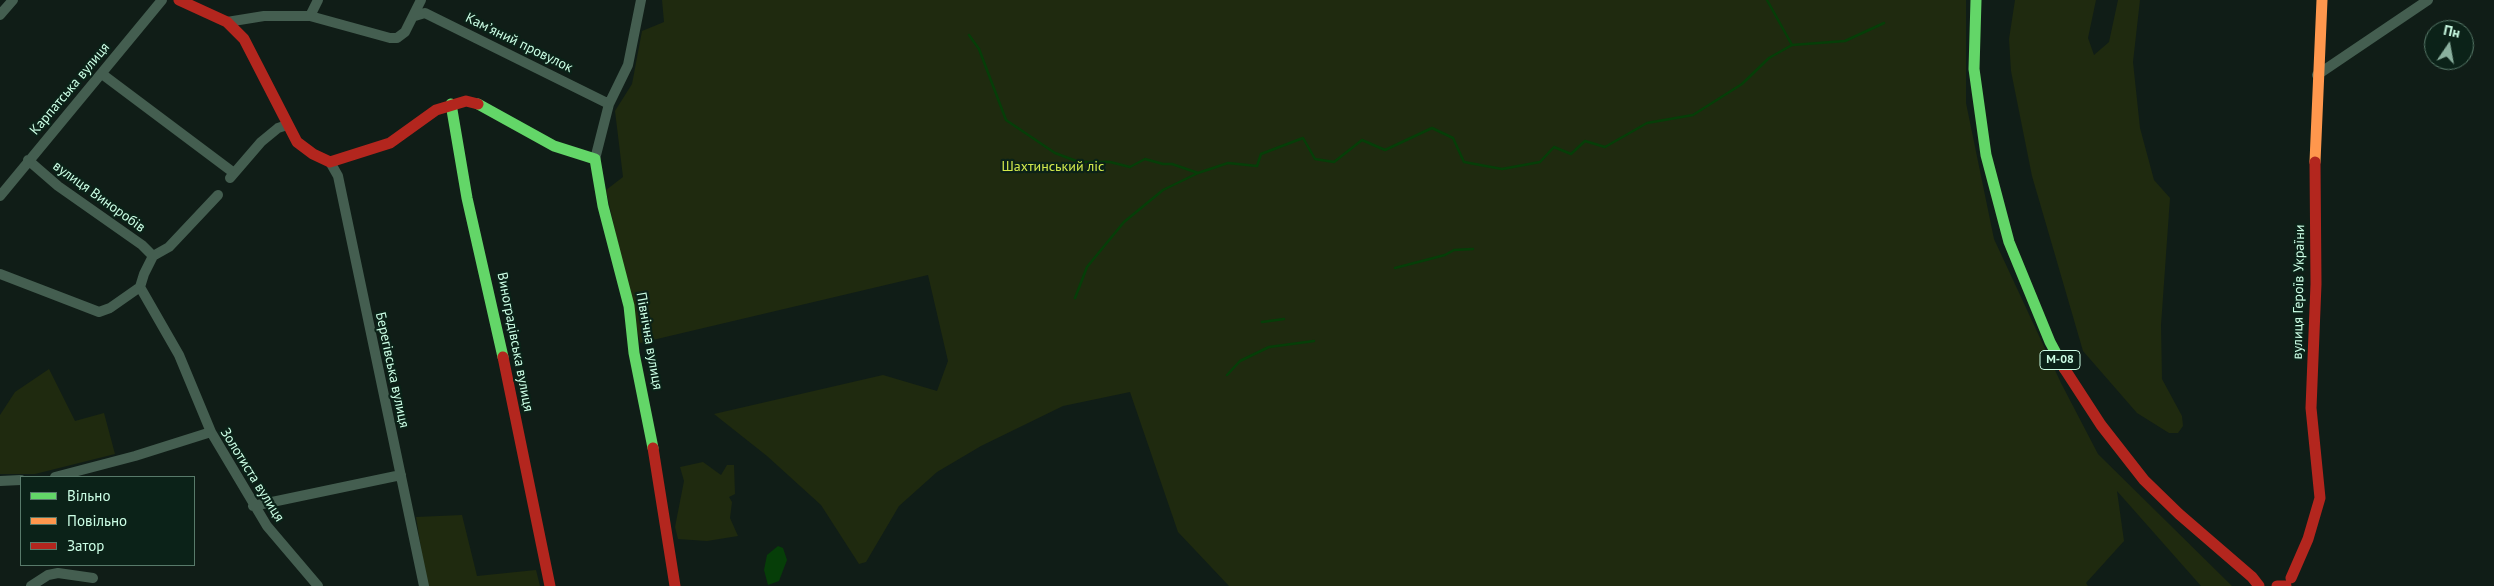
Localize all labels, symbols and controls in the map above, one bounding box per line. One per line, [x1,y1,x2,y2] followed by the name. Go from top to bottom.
[462,10,576,76] street label: Камʼяний провулок
[2424,20,2474,70] north arrow
[2442,21,2462,42] text: Пн
[26,39,114,139] street label: Карпатська вулиця
[49,158,149,236] street label: вулиця Виноробів
[1002,159,1104,175] park label: Шахтинський ліс
[2289,224,2309,360] street label: вулиця Героїв України
[493,271,537,413] street label: Виноградівська вулиця
[632,291,666,391] street label: Північна вулиця
[372,311,412,429] street label: Берегівська вулиця
[2040,350,2080,370] road number: М-08
[216,425,288,525] street label: Золотиста вулиця
[20,476,195,566] legend
[67,486,110,505] text: Вільно
[67,511,127,530] text: Повільно
[67,536,104,555] text: Затор

